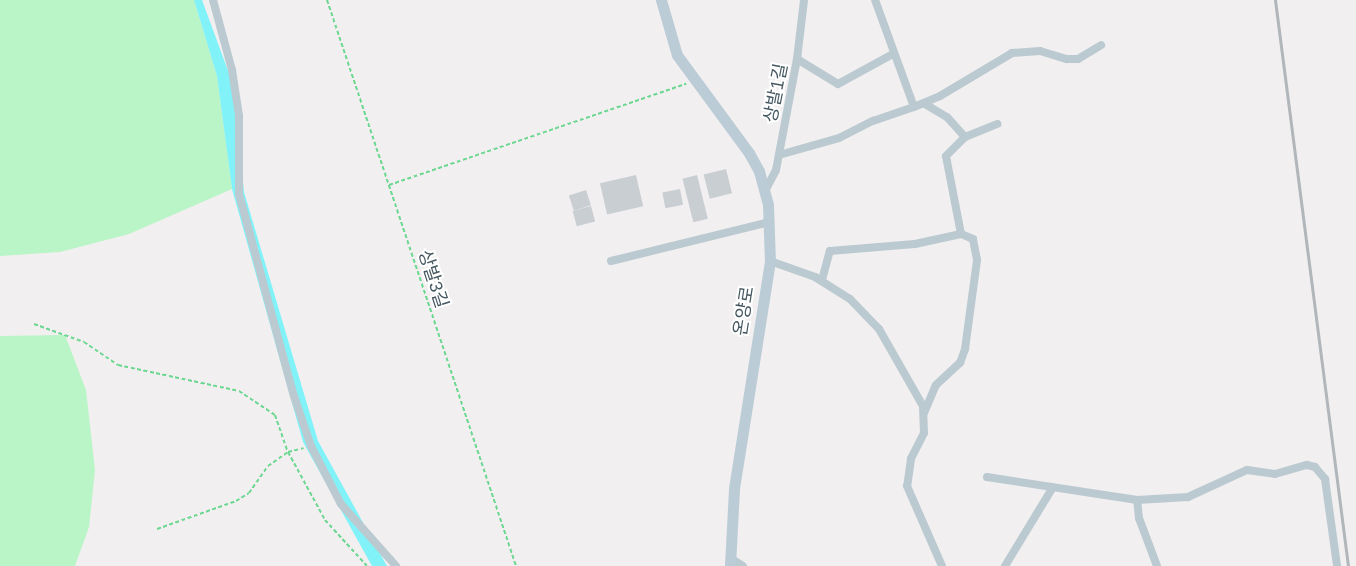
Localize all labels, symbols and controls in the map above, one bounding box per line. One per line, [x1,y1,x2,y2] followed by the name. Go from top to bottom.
[760,62,792,124] street label: 상발1길
[414,247,452,311] street label: 상발3길
[729,285,759,337] street label: 온양로

